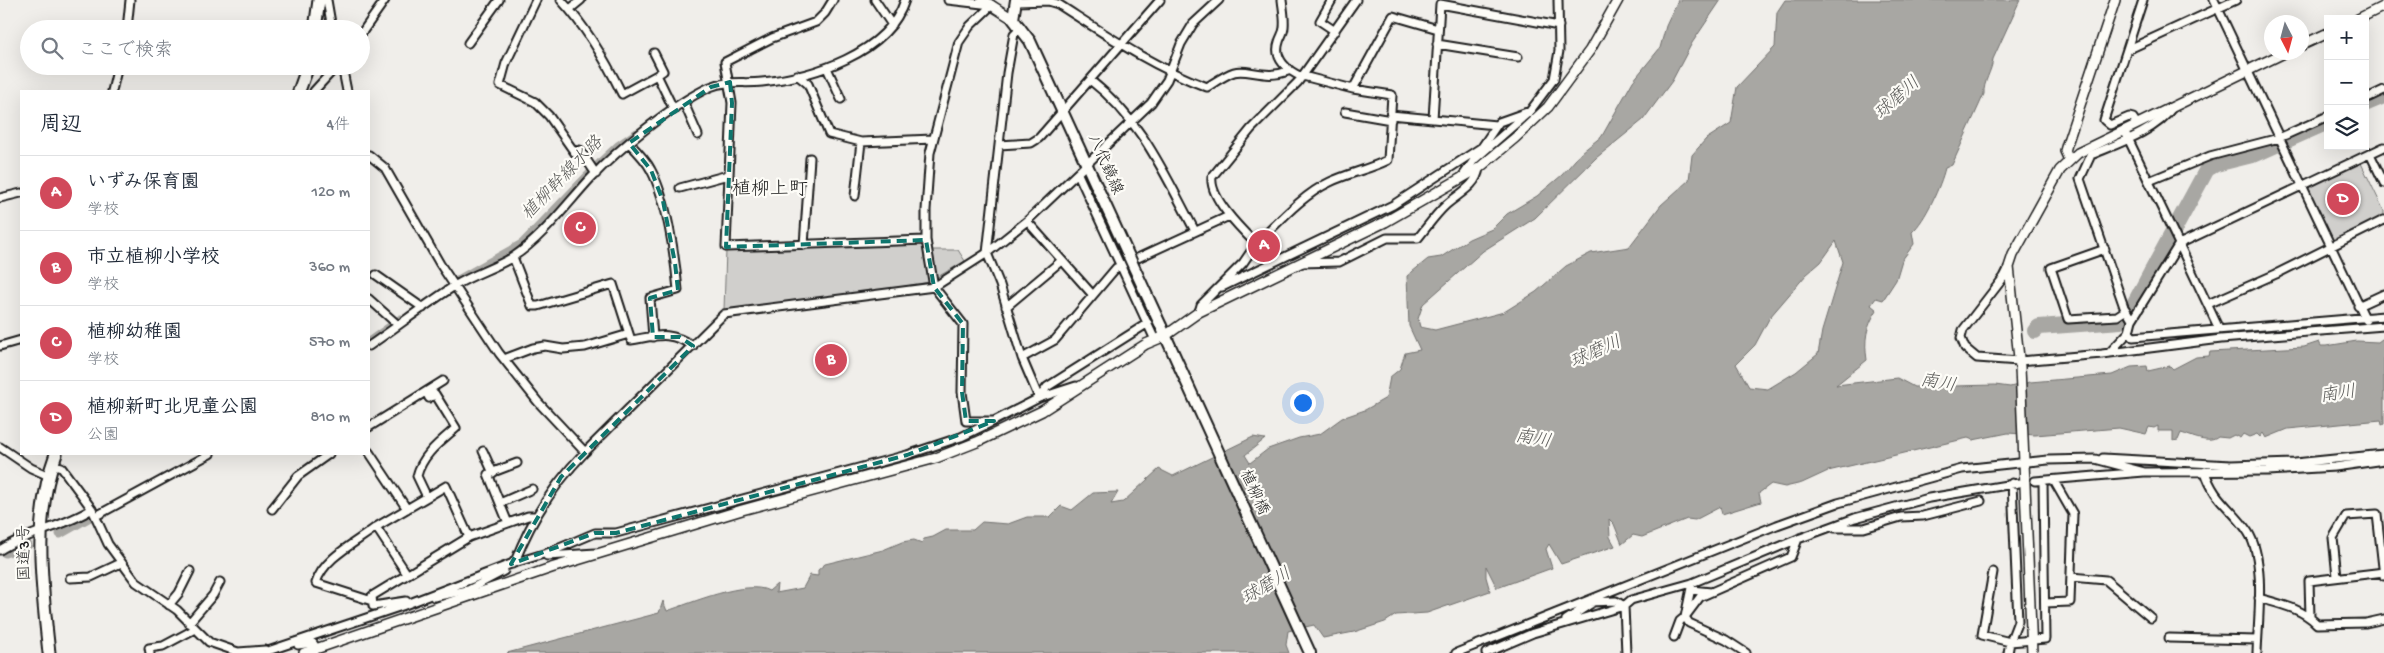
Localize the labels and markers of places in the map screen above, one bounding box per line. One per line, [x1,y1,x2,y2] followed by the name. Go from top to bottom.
[2327,180,2359,218] pin: D
[564,209,596,247] pin: C
[1248,227,1280,265] pin: A
[815,341,847,379] pin: B

